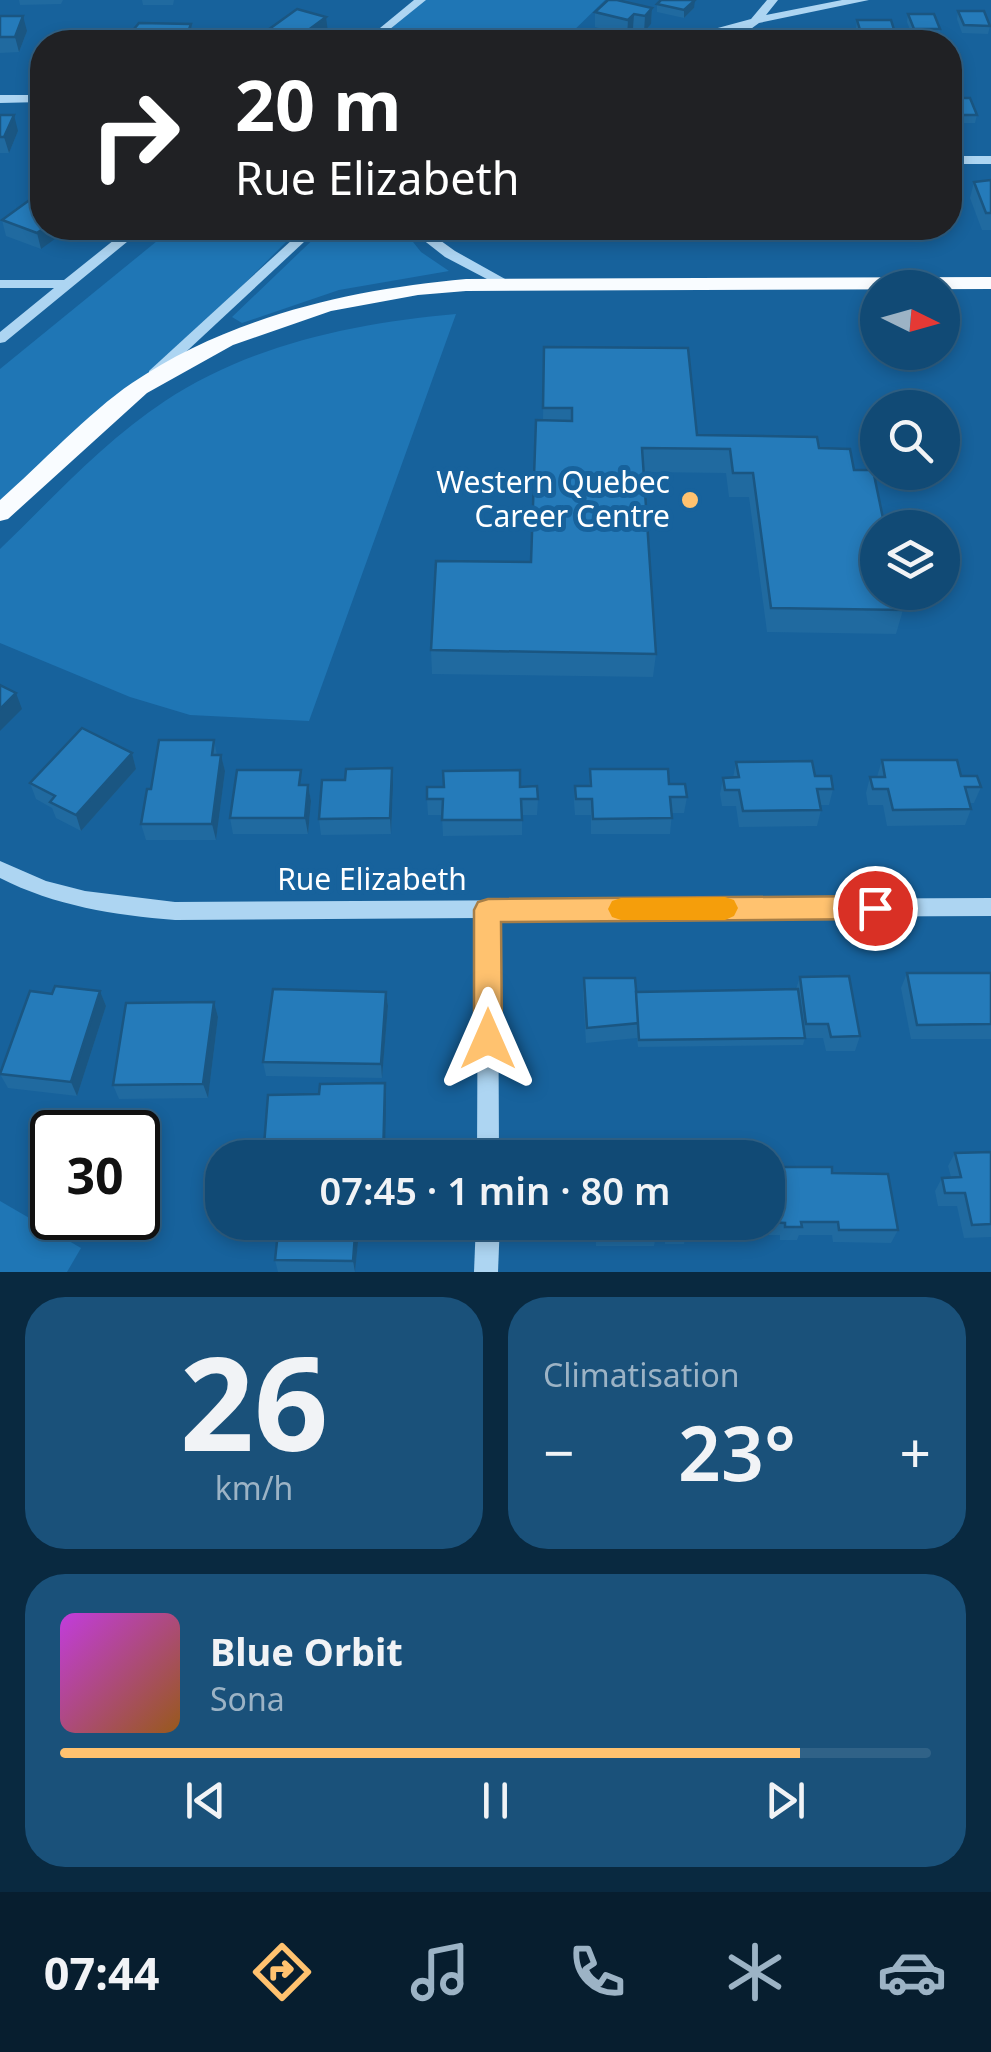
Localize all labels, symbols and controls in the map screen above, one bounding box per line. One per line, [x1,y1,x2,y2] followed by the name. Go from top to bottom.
[235,56,402,152] text: 20 m
[70,70,200,200] icon: right
[235,147,520,208] text: Rue Elizabeth
[860,270,960,370] north arrow
[860,270,960,610] map controls
[860,390,960,490] button: search
[436,461,670,536] place label: Western Quebec Career Centre
[679,489,701,511] marker: Western Quebec Career Centre
[860,510,960,610] button: layers
[277,858,467,899] street label: Rue Elizabeth
[833,866,918,951] pin
[848,881,903,936] icon: arrive
[436,987,540,1091] position arrow
[30,1110,160,1240] speed limit sign: 30
[320,1164,670,1216] text: 07:45 · 1 min · 80 m
[180,1312,328,1489] text: 26
[543,1353,740,1396] text: Climatisation
[678,1401,796,1503] text: 23°
[543,1414,574,1489] text: −
[900,1414,931,1489] text: +
[215,1466,293,1509] text: km/h
[210,1625,403,1677] text: Blue Orbit
[210,1677,285,1720] text: Sona
[178,1773,233,1828] icon: previous
[468,1773,523,1828] icon: pause
[758,1773,813,1828] icon: next
[247,1937,317,2007] icon: directions
[405,1937,475,2007] icon: music
[562,1937,632,2007] icon: phone
[720,1937,790,2007] icon: climate
[877,1937,947,2007] icon: car
[44,1942,159,2003] text: 07:44

